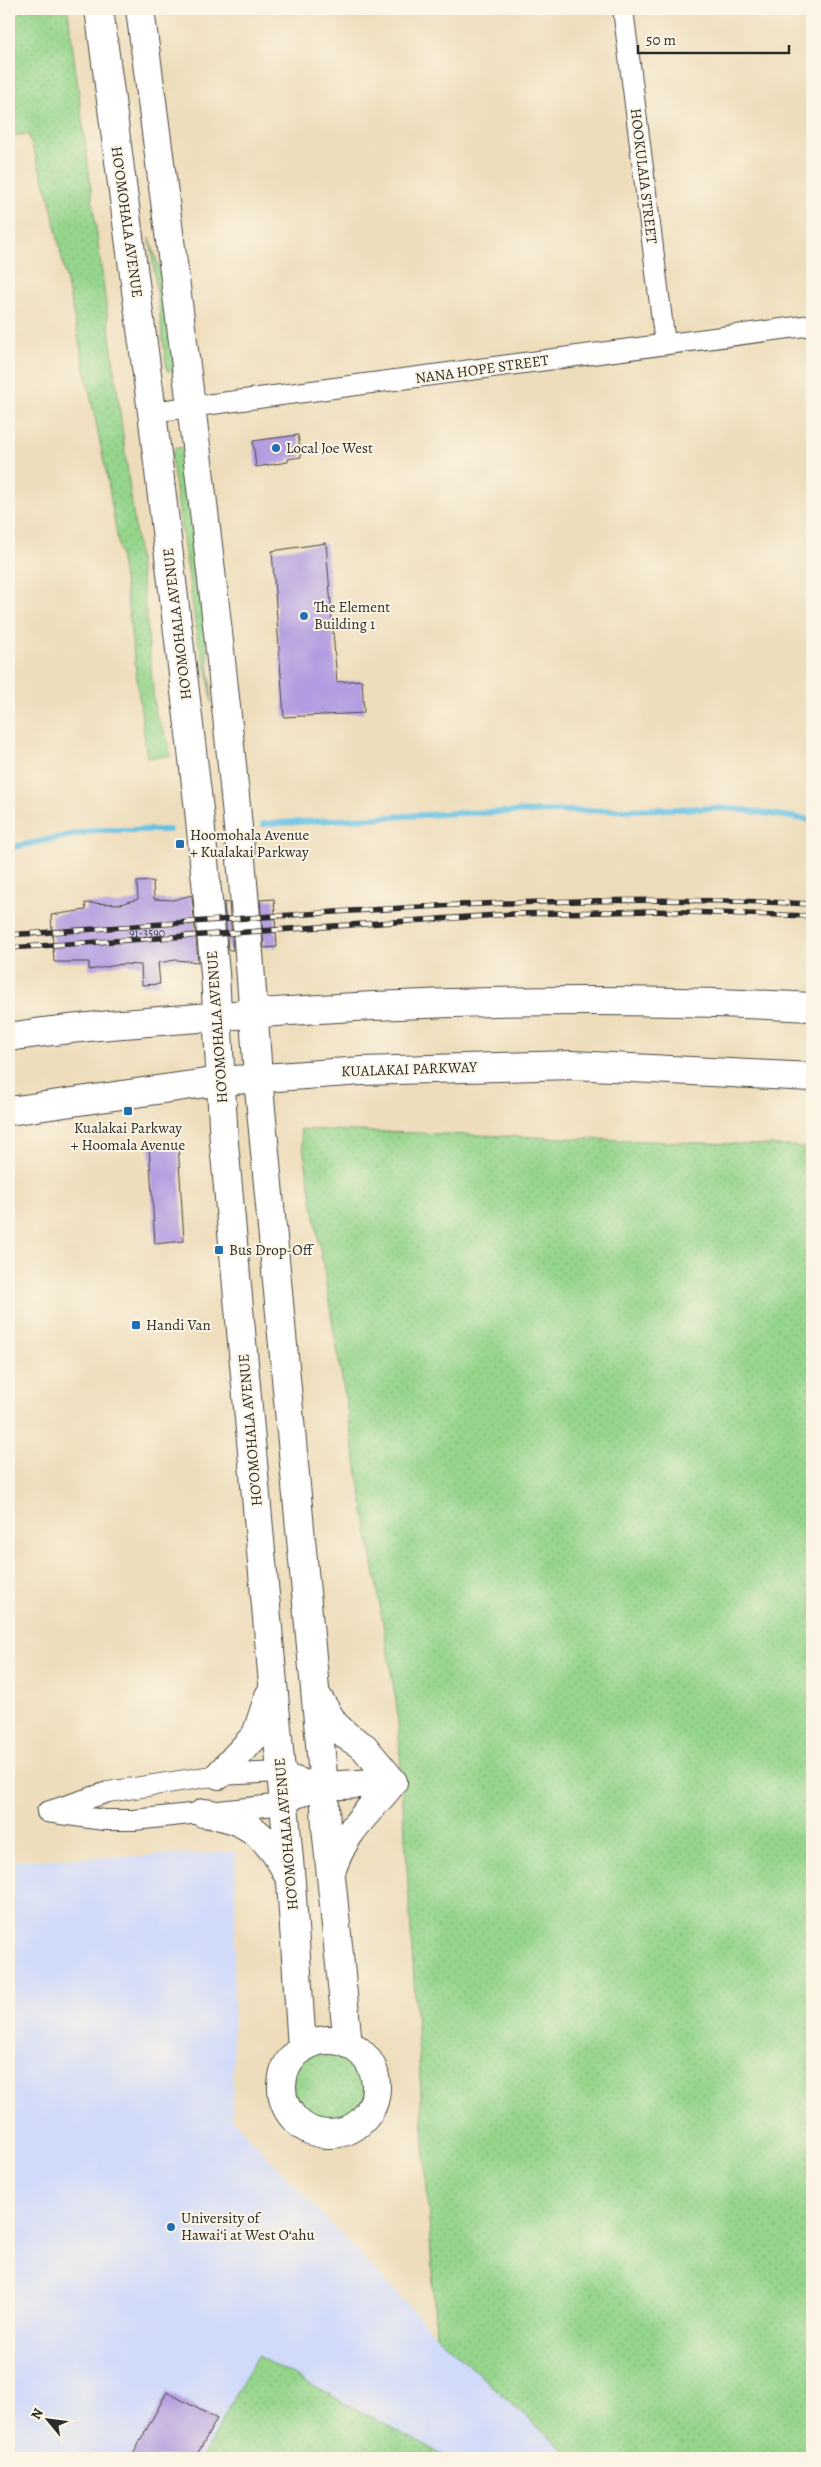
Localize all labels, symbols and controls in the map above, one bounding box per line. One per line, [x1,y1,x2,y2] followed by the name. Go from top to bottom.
[638,22,790,54] scale bar
[646,30,676,50] text: 50 m
[626,107,662,246] street label: HOOKULAIA STREET
[106,145,148,299] street label: HO’OMOHALA AVENUE
[414,350,551,388] street label: NANA HOPE STREET
[286,438,373,458] place label: Local Joe West
[270,442,282,454] marker: Local Joe West
[158,547,196,701] street label: HO’OMOHALA AVENUE
[314,597,390,634] place label: The Element Building 1
[298,610,310,622] marker: The Element Building 1
[190,825,309,862] place label: Hoomohala Avenue + Kualakai Parkway
[174,838,186,850] marker: Hoomohala Avenue + Kualakai Parkway
[129,925,165,941] house number: 91-3590
[202,950,232,1104] street label: HO’OMOHALA AVENUE
[341,1057,478,1081] street label: KUALAKAI PARKWAY
[122,1105,134,1117] marker: Kualakai Parkway + Hoomala Avenue
[71,1118,185,1155] place label: Kualakai Parkway + Hoomala Avenue
[229,1240,314,1260] place label: Bus Drop-Off
[213,1244,225,1256] marker: Bus Drop-Off
[146,1315,211,1335] place label: Handi Van
[130,1319,142,1331] marker: Handi Van
[233,1353,267,1507] street label: HO’OMOHALA AVENUE
[269,1757,303,1911] street label: HO’OMOHALA AVENUE
[181,2208,316,2245] place label: University of Hawaiʻi at West Oʻahu
[165,2221,177,2233] marker: University of Hawaiʻi at West Oʻahu
[22,2394,72,2444] north arrow
[26,2405,48,2423] text: N

